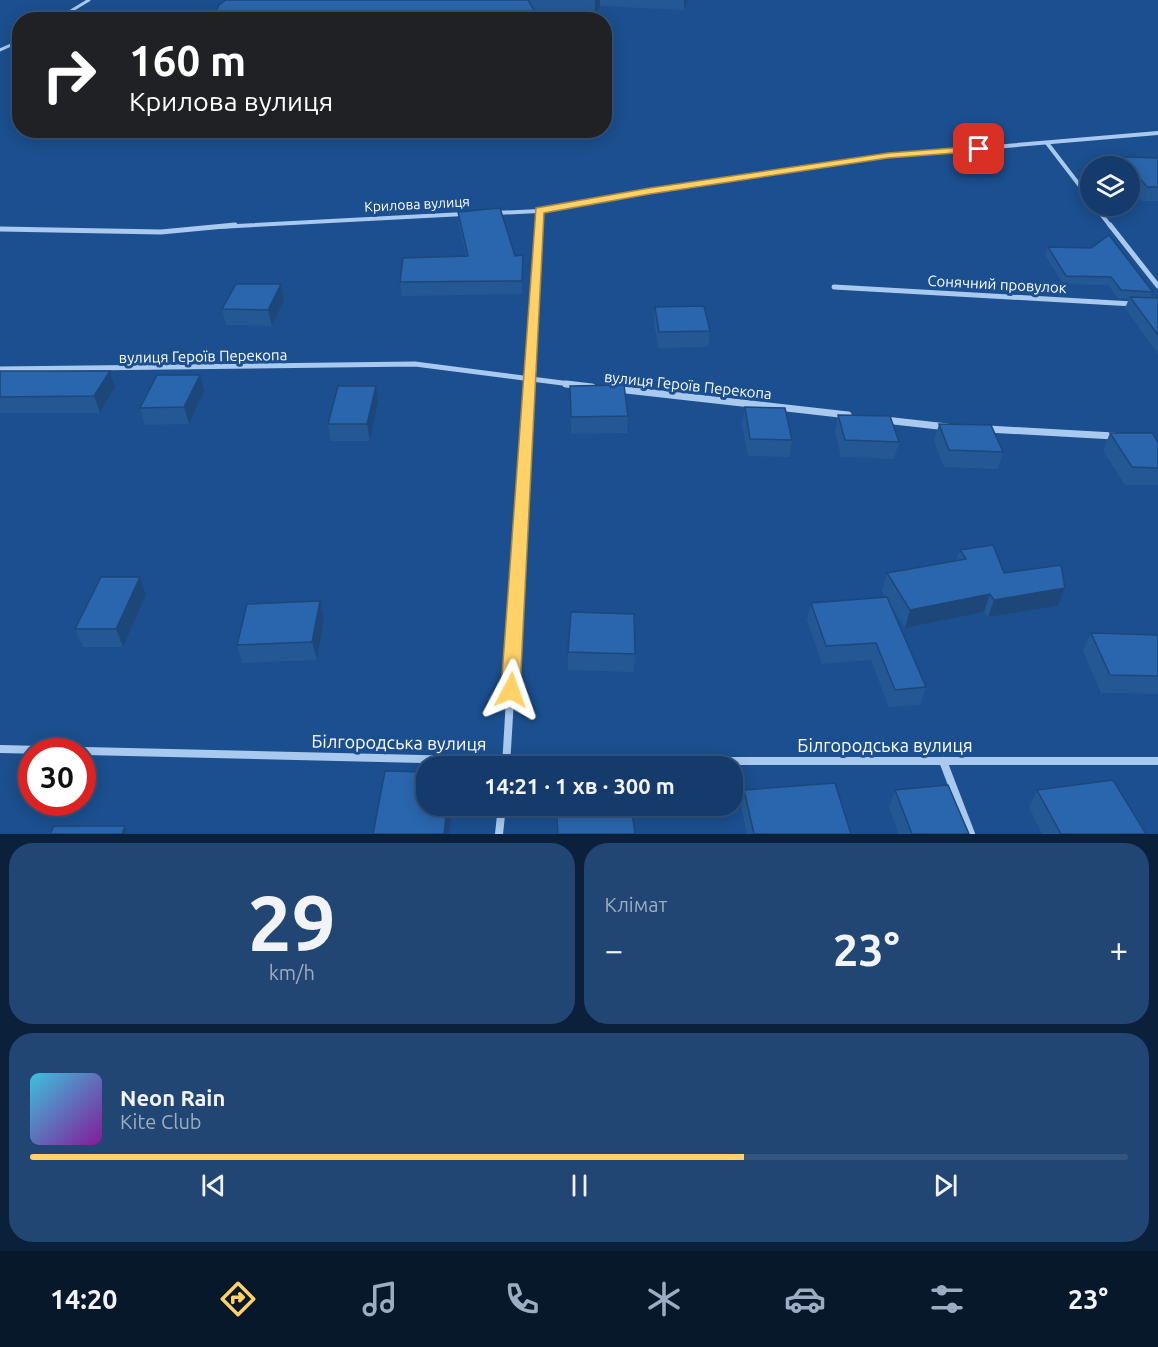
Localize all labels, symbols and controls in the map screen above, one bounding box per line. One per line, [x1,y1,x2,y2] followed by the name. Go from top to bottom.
[30,36,108,114] icon: right
[129,37,246,84] text: 160 m
[129,86,333,116] text: Крилова вулиця
[953,123,1004,174] pin
[962,132,995,165] icon: arrive
[1080,156,1140,216] map controls
[1080,156,1140,216] button: layers
[364,193,470,215] street label: Крилова вулиця
[927,272,1067,296] street label: Сонячний провулок
[119,346,287,366] street label: вулиця Героїв Перекопа
[603,368,773,402] street label: вулиця Героїв Перекопа
[479,658,543,722] position arrow
[311,730,487,754] street label: Білгородська вулиця
[797,735,973,755] street label: Білгородська вулиця
[18,738,96,816] speed limit sign: 30
[484,773,675,798] text: 14:21 · 1 хв · 300 m
[248,878,336,966] text: 29
[605,893,667,916] text: Клімат
[833,924,900,975] text: 23°
[605,931,623,968] text: −
[1109,931,1128,968] text: +
[269,961,315,984] text: km/h
[120,1085,225,1110] text: Neon Rain
[120,1110,202,1133] text: Kite Club
[197,1169,230,1202] icon: previous
[563,1169,596,1202] icon: pause
[929,1169,962,1202] icon: next
[217,1278,259,1320] icon: directions
[359,1278,401,1320] icon: music
[501,1278,543,1320] icon: phone
[643,1278,685,1320] icon: climate
[784,1278,826,1320] icon: car
[926,1278,968,1320] icon: filters
[50,1284,117,1314] text: 14:20
[1068,1284,1108,1314] text: 23°

